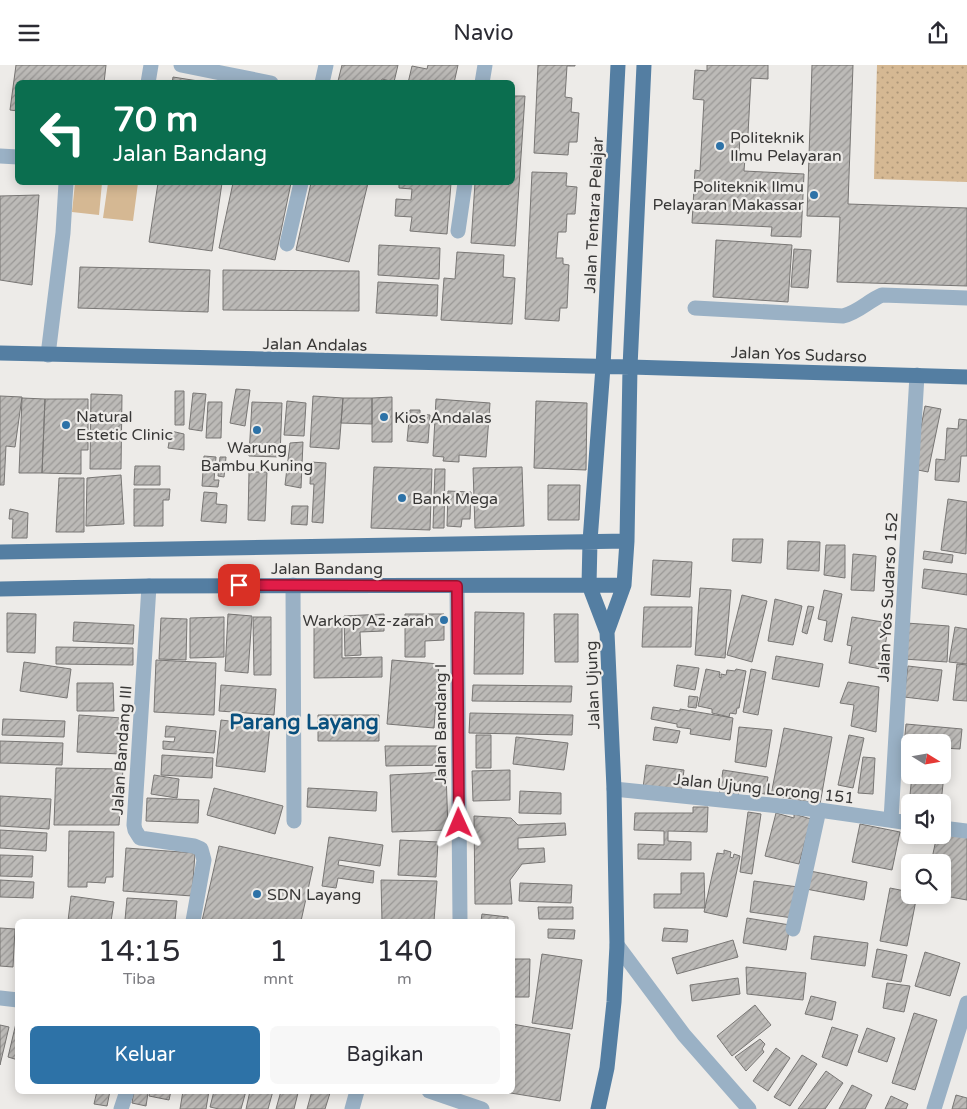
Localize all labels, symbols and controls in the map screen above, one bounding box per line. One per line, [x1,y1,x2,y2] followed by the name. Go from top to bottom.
[15,19,43,47] icon: menu
[924,19,952,47] icon: share
[453,20,514,46] text: Navio
[113,99,198,141] text: 70 m
[30,100,95,165] icon: left
[730,128,842,166] place label: Politeknik Ilmu Pelayaran
[580,135,608,294] street label: Jalan Tentara Pelajar
[714,140,726,152] marker: Politeknik Ilmu Pelayaran
[113,141,267,167] text: Jalan Bandang
[653,177,805,215] place label: Politeknik Ilmu Pelayaran Makassar
[808,189,820,201] marker: Politeknik Ilmu Pelayaran Makassar
[262,334,367,356] street label: Jalan Andalas
[731,343,867,367] street label: Jalan Yos Sudarso
[76,407,173,445] place label: Natural Estetic Clinic
[394,408,492,428] place label: Kios Andalas
[378,411,390,423] marker: Kios Andalas
[60,419,72,431] marker: Natural Estetic Clinic
[251,424,263,436] marker: Warung Bambu Kuning
[201,438,313,476] place label: Warung Bambu Kuning
[412,489,498,509] place label: Bank Mega
[396,492,408,504] marker: Bank Mega
[874,511,902,683] street label: Jalan Yos Sudarso 152
[271,559,383,579] street label: Jalan Bandang
[218,564,260,606] pin
[225,571,253,599] icon: arrive
[303,611,434,631] place label: Warkop Az-zarah
[438,614,450,626] marker: Warkop Az-zarah
[581,640,605,730] street label: Jalan Ujung
[431,664,451,784] street label: Jalan Bandang I
[107,685,137,816] street label: Jalan Bandang III
[229,710,379,735] district label: Parang Layang
[901,734,951,784] north arrow
[901,734,951,904] map controls
[672,770,855,808] street label: Jalan Ujung Lorong 151
[901,794,951,844] button: sound
[432,796,484,848] position arrow
[901,854,951,904] button: search
[267,885,361,905] place label: SDN Layang
[251,888,263,900] marker: SDN Layang
[97,933,181,970] text: 14:15
[269,933,288,970] text: 1
[376,933,433,970] text: 140
[123,969,155,989] text: Tiba
[263,969,294,989] text: mnt
[397,969,412,989] text: m
[30,1026,260,1084] button: Keluar
[270,1026,500,1084] button: Bagikan

